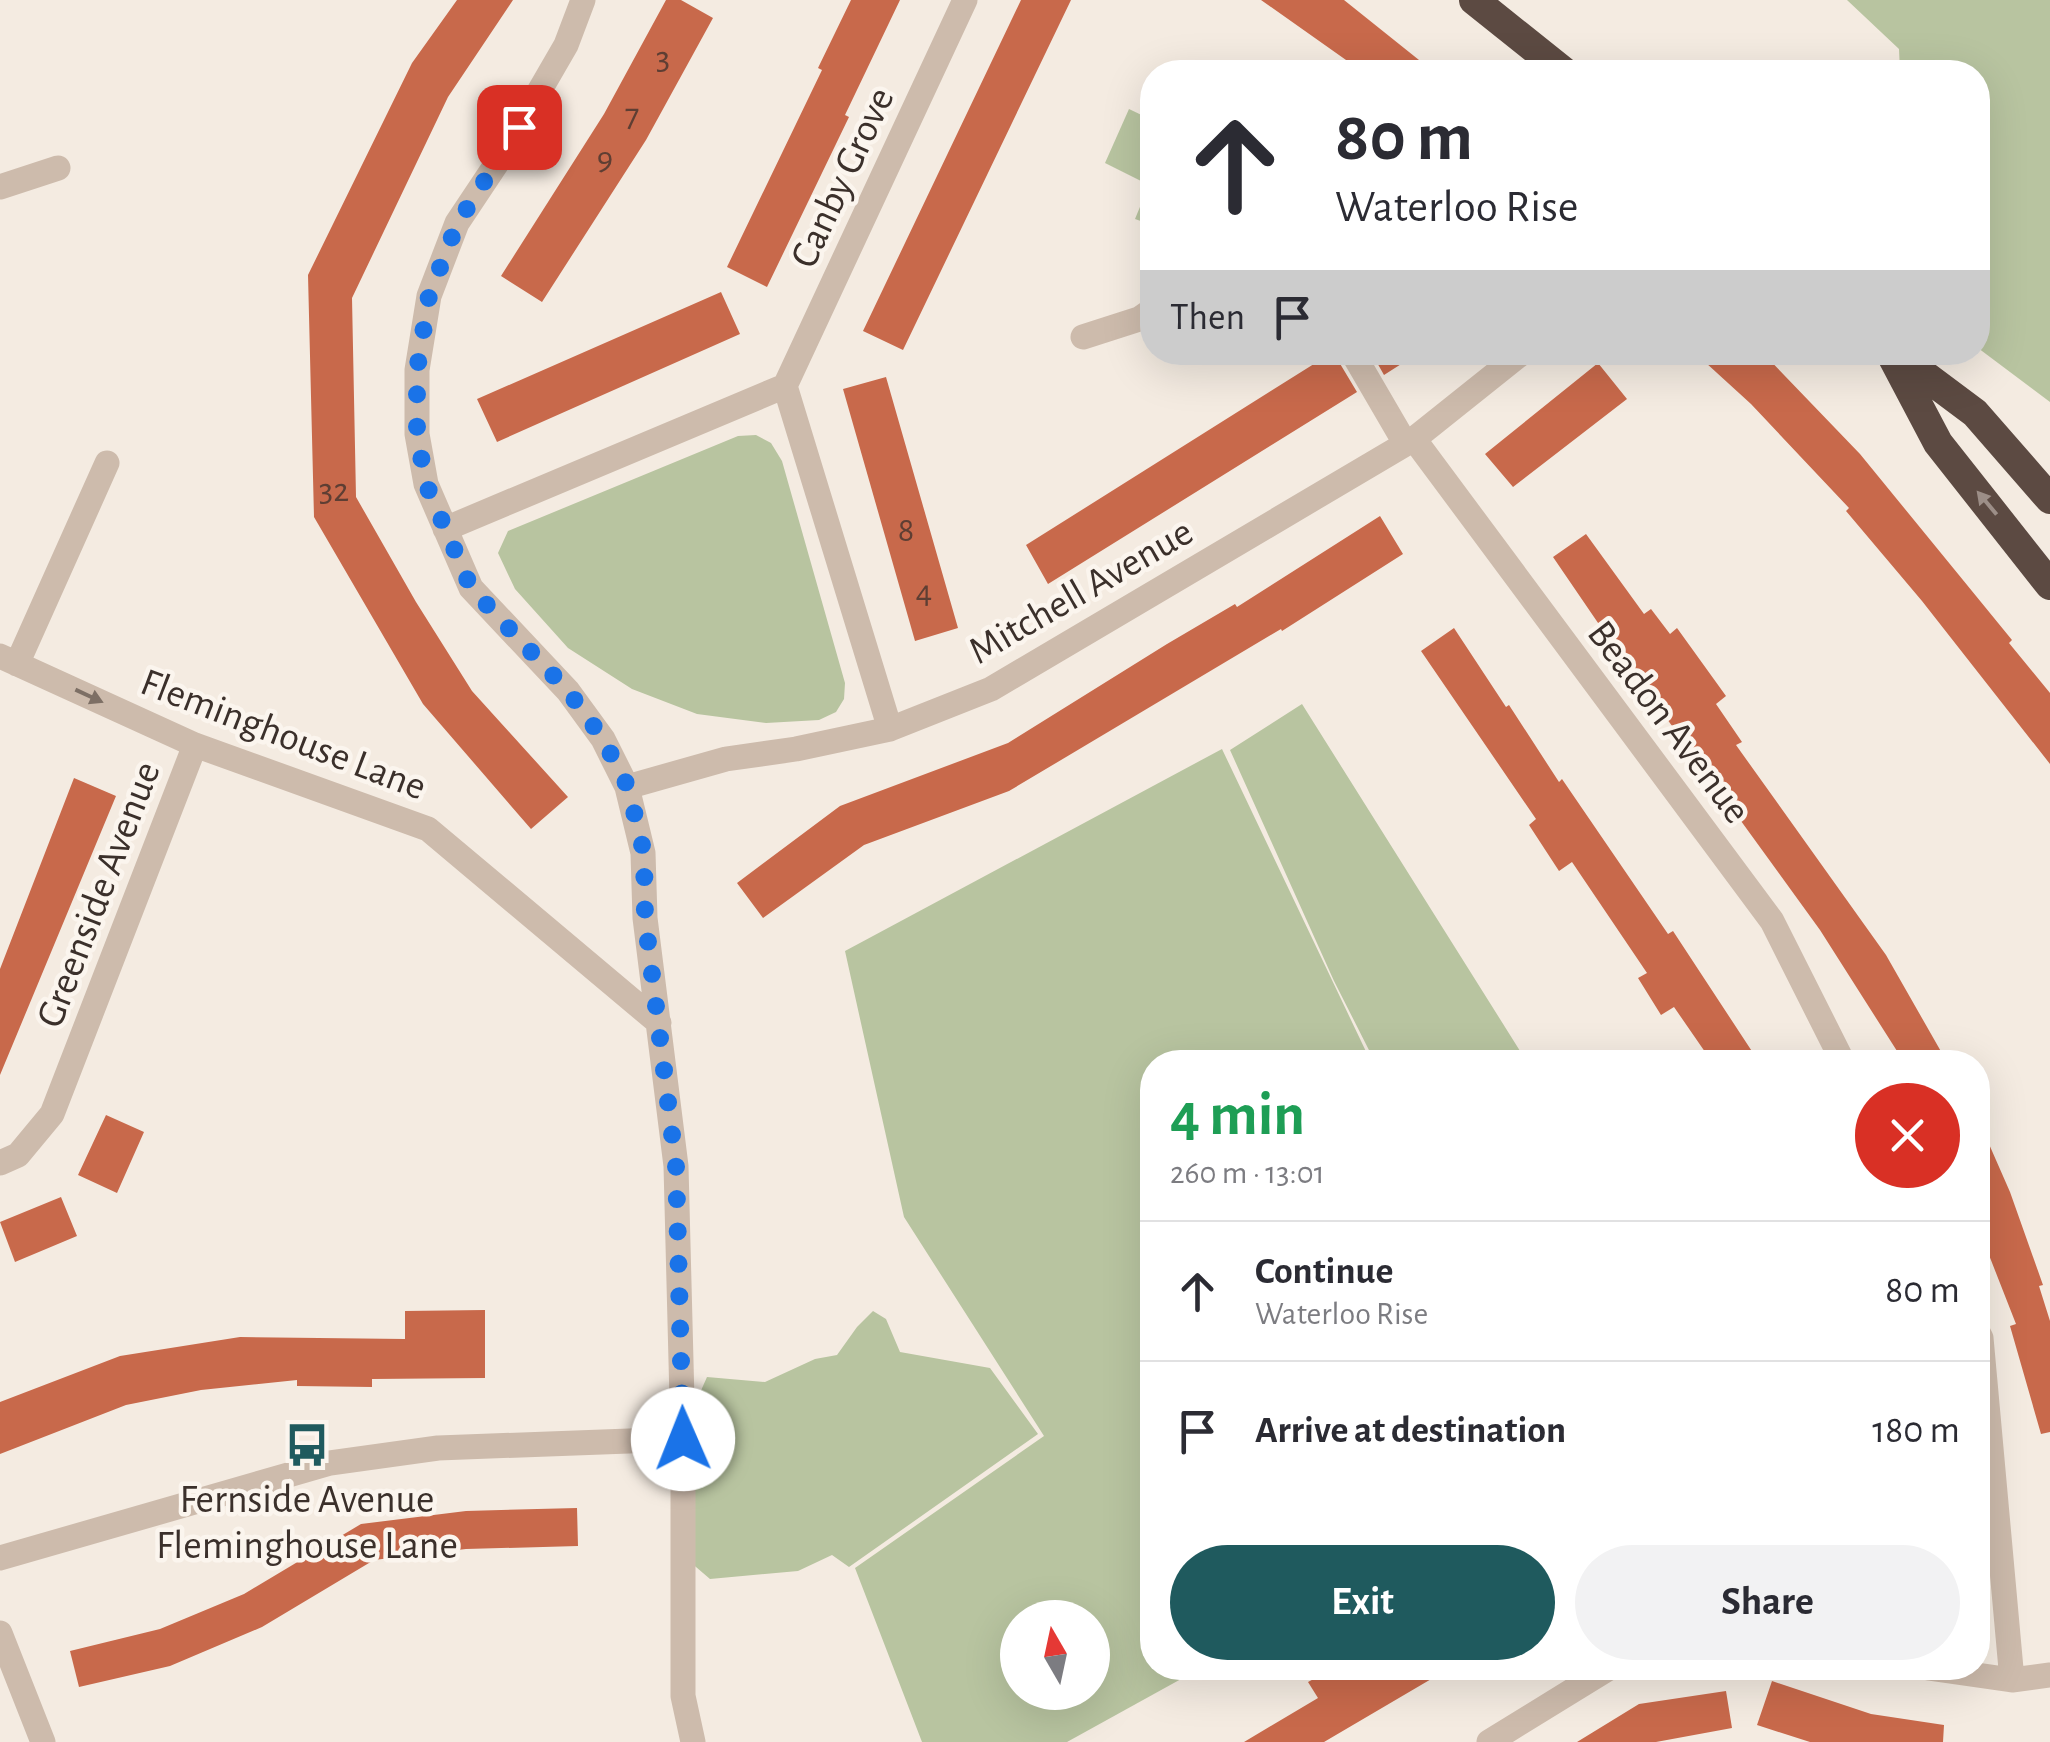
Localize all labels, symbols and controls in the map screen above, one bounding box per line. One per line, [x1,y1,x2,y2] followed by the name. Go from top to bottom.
[656,41,670,76] house number: 3
[784,82,902,274] street label: Canby Grove
[477,85,562,170] pin
[625,98,639,133] house number: 7
[492,100,547,155] icon: arrive
[1170,100,1300,230] icon: ahead
[1335,103,1473,173] text: 80 m
[597,141,613,176] house number: 9
[1335,185,1579,230] text: Waterloo Rise
[1265,290,1320,345] icon: arrive
[1170,299,1245,337] text: Then
[319,473,349,508] house number: 32
[1977,490,1999,515] one-way arrow
[962,512,1200,672] street label: Mitchell Avenue
[898,513,914,548] house number: 8
[916,575,932,610] house number: 4
[1580,614,1757,831] street label: Beadon Avenue
[135,662,431,808] street label: Fleminghouse Lane
[75,688,104,705] one-way arrow
[30,757,168,1033] street label: Greenside Avenue
[1855,1083,1960,1188] button: close
[1170,1086,1305,1146] text: 4 min
[1170,1157,1325,1189] text: 260 m · 13:01
[1255,1253,1393,1291] text: Continue
[1170,1264,1225,1319] icon: ahead
[1885,1272,1960,1310] text: 80 m
[1255,1298,1428,1330] text: Waterloo Rise
[631,1387,735,1491] position arrow
[1170,1404,1225,1459] icon: arrive
[1255,1412,1566,1450] text: Arrive at destination
[1872,1412,1960,1450] text: 180 m
[283,1421,331,1469] bus stop icon: Fernside Avenue Fleminghouse Lane
[156,1480,458,1566] place label: Fernside Avenue Fleminghouse Lane
[1170,1545,1555,1660] button: Exit
[1575,1545,1960,1660] button: Share
[1000,1600,1110,1710] north arrow
[1000,1600,1110,1710] map controls

